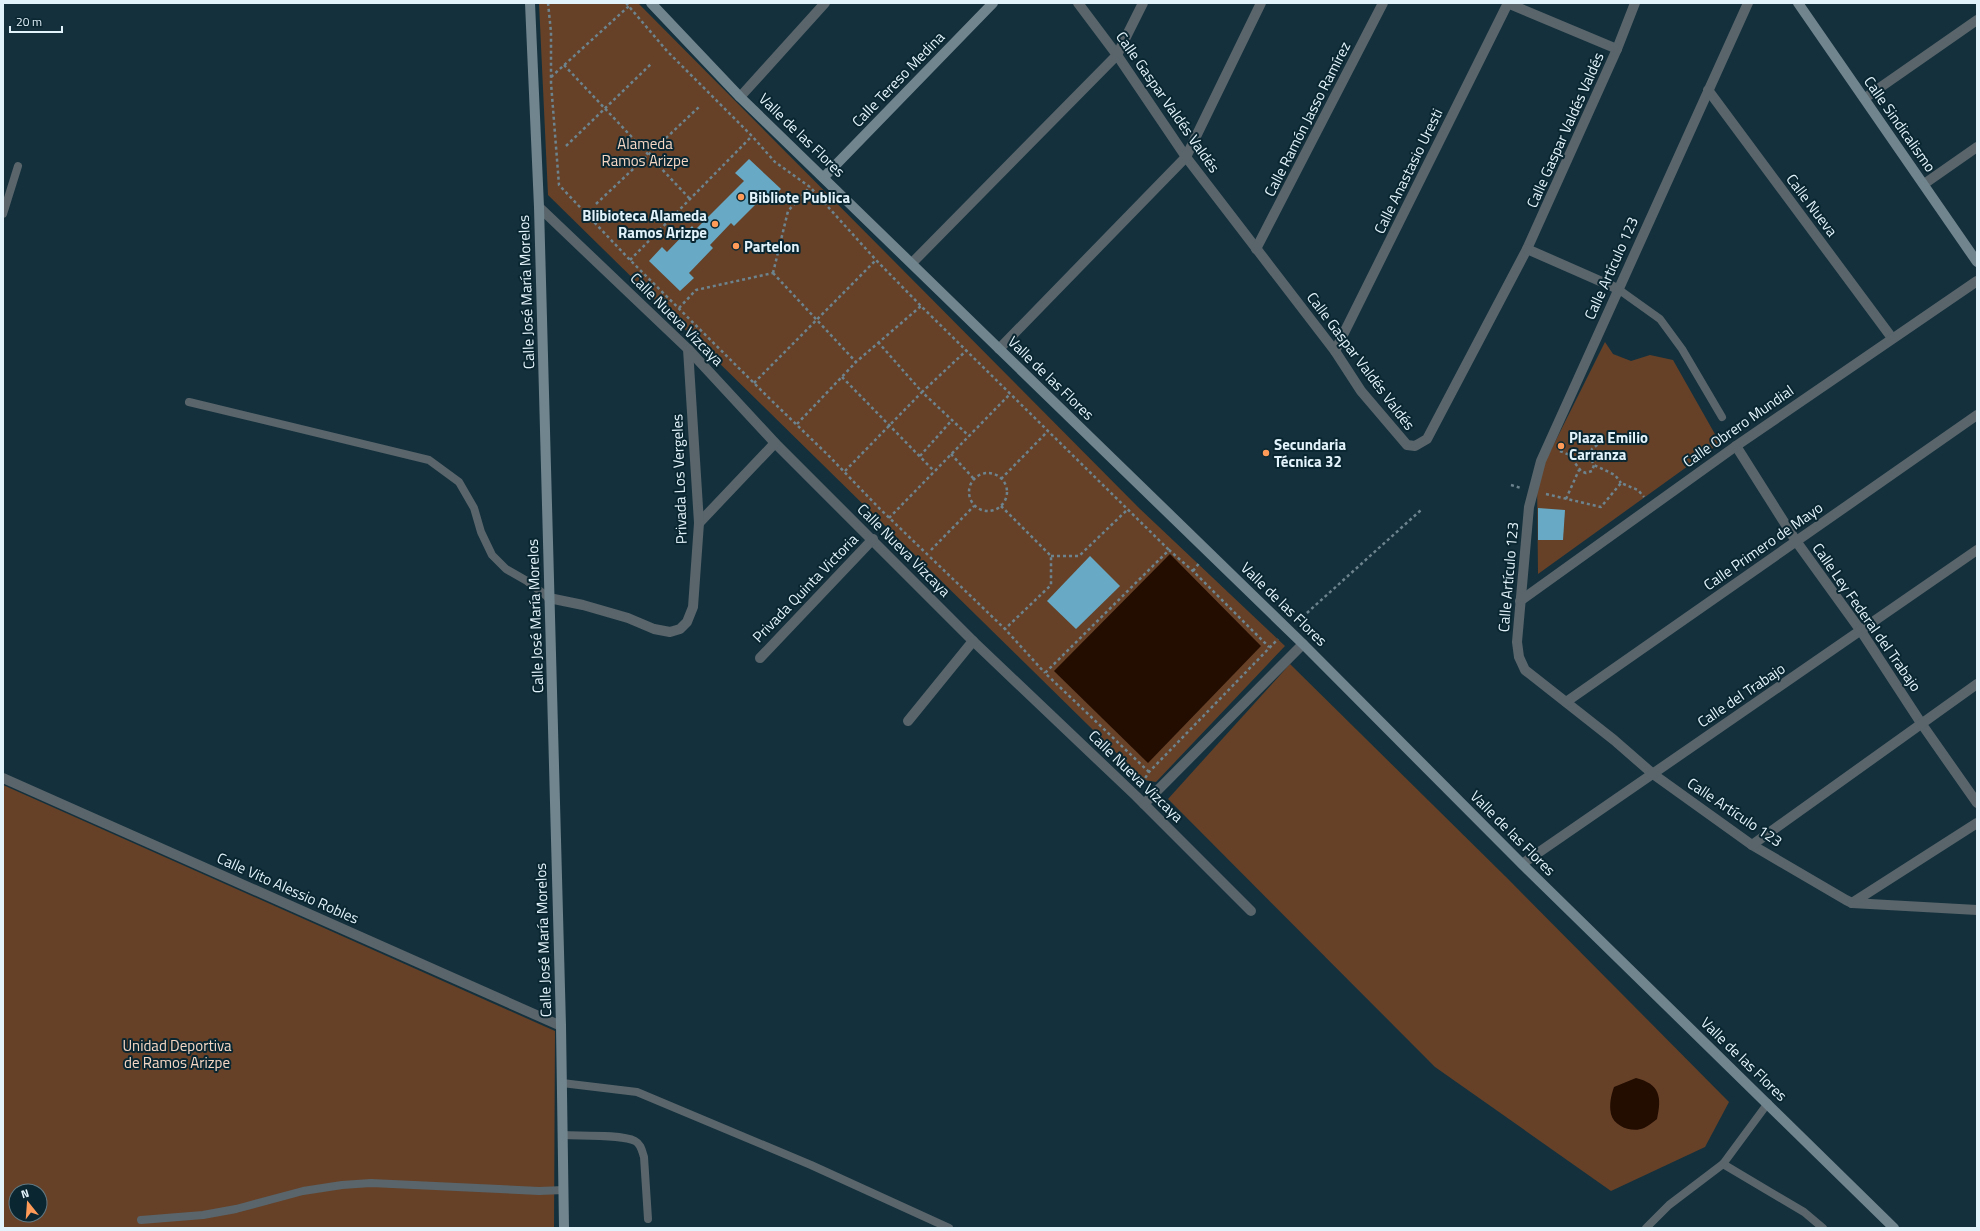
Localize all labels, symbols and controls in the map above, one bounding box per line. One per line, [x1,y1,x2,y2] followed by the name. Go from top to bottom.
[10,8,62,34] scale bar
[16,12,42,31] text: 20 m
[846,26,950,132] street label: Calle Tereso Medina
[1110,27,1226,177] street label: Calle Gaspar Valdés Valdés
[1258,37,1356,200] street label: Calle Ramón Jasso Ramírez
[1520,49,1610,211] street label: Calle Gaspar Valdés Valdés
[1858,71,1942,177] street label: Calle Sindicalismo
[754,88,850,182] street label: Valle de las Flores
[1368,104,1448,238] street label: Calle Anastasio Uresti
[601,132,689,172] park label: Alameda Ramos Arizpe
[1781,169,1844,242] street label: Calle Nueva
[749,186,850,209] place label: Bibliote Publica
[736,192,746,202] marker: Bibliote Publica
[582,204,707,244] place label: Blibioteca Alameda Ramos Arizpe
[1578,213,1644,323] street label: Calle Artículo 123
[512,214,540,370] street label: Calle José María Morelos
[710,219,720,229] marker: Blibioteca Alameda Ramos Arizpe
[744,235,799,258] place label: Partelon
[731,241,741,251] marker: Partelon
[625,267,729,371] street label: Calle Nueva Vizcaya
[1301,287,1421,435] street label: Calle Gaspar Valdés Valdés
[1003,331,1099,425] street label: Valle de las Flores
[1678,379,1798,473] street label: Calle Obrero Mundial
[665,413,693,544] street label: Privada Los Vergeles
[1569,426,1648,466] place label: Plaza Emilio Carranza
[1274,433,1346,473] place label: Secundaria Técnica 32
[1556,441,1566,451] marker: Plaza Emilio Carranza
[1261,448,1271,458] marker: Secundaria Técnica 32
[1699,496,1827,596] street label: Calle Primero de Mayo
[852,498,956,602] street label: Calle Nueva Vizcaya
[1492,521,1524,633] street label: Calle Artículo 123
[747,528,864,648] street label: Privada Quinta Victoria
[521,538,549,694] street label: Calle José María Morelos
[1807,538,1927,696] street label: Calle Ley Federal del Trabajo
[1236,557,1332,651] street label: Valle de las Flores
[1692,657,1790,733] street label: Calle del Trabajo
[1083,725,1189,828] street label: Calle Nueva Vizcaya
[1683,772,1787,852] street label: Calle Artículo 123
[1465,785,1561,881] street label: Valle de las Flores
[213,846,363,930] street label: Calle Vito Alessio Robles
[529,862,557,1018] street label: Calle José María Morelos
[1696,1012,1792,1106] street label: Valle de las Flores
[122,1034,232,1074] park label: Unidad Deportiva de Ramos Arizpe
[8,1183,48,1223] north arrow
[19,1185,31,1202] text: N

